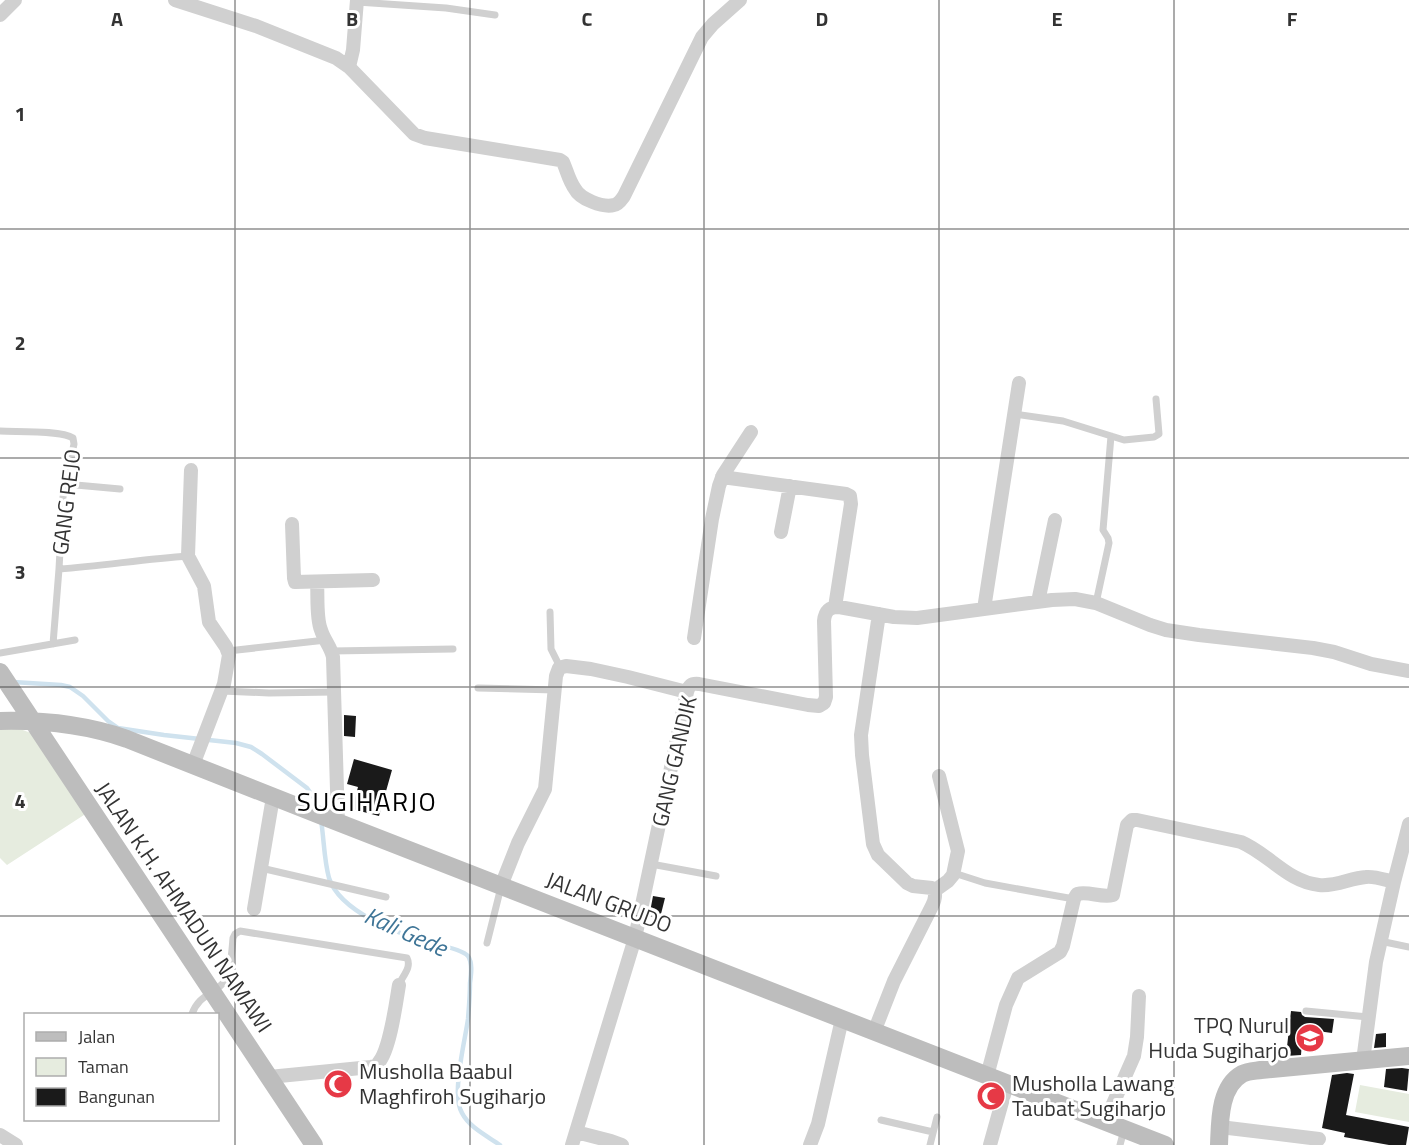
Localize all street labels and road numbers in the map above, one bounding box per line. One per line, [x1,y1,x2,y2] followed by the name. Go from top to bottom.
[43,447,89,557] street label: GANG REJO
[642,692,706,830] street label: GANG GANDIK
[87,775,281,1039] street label: JALAN K.H. AHMADUN NAMAWI
[541,862,677,942] street label: JALAN GRUDO

